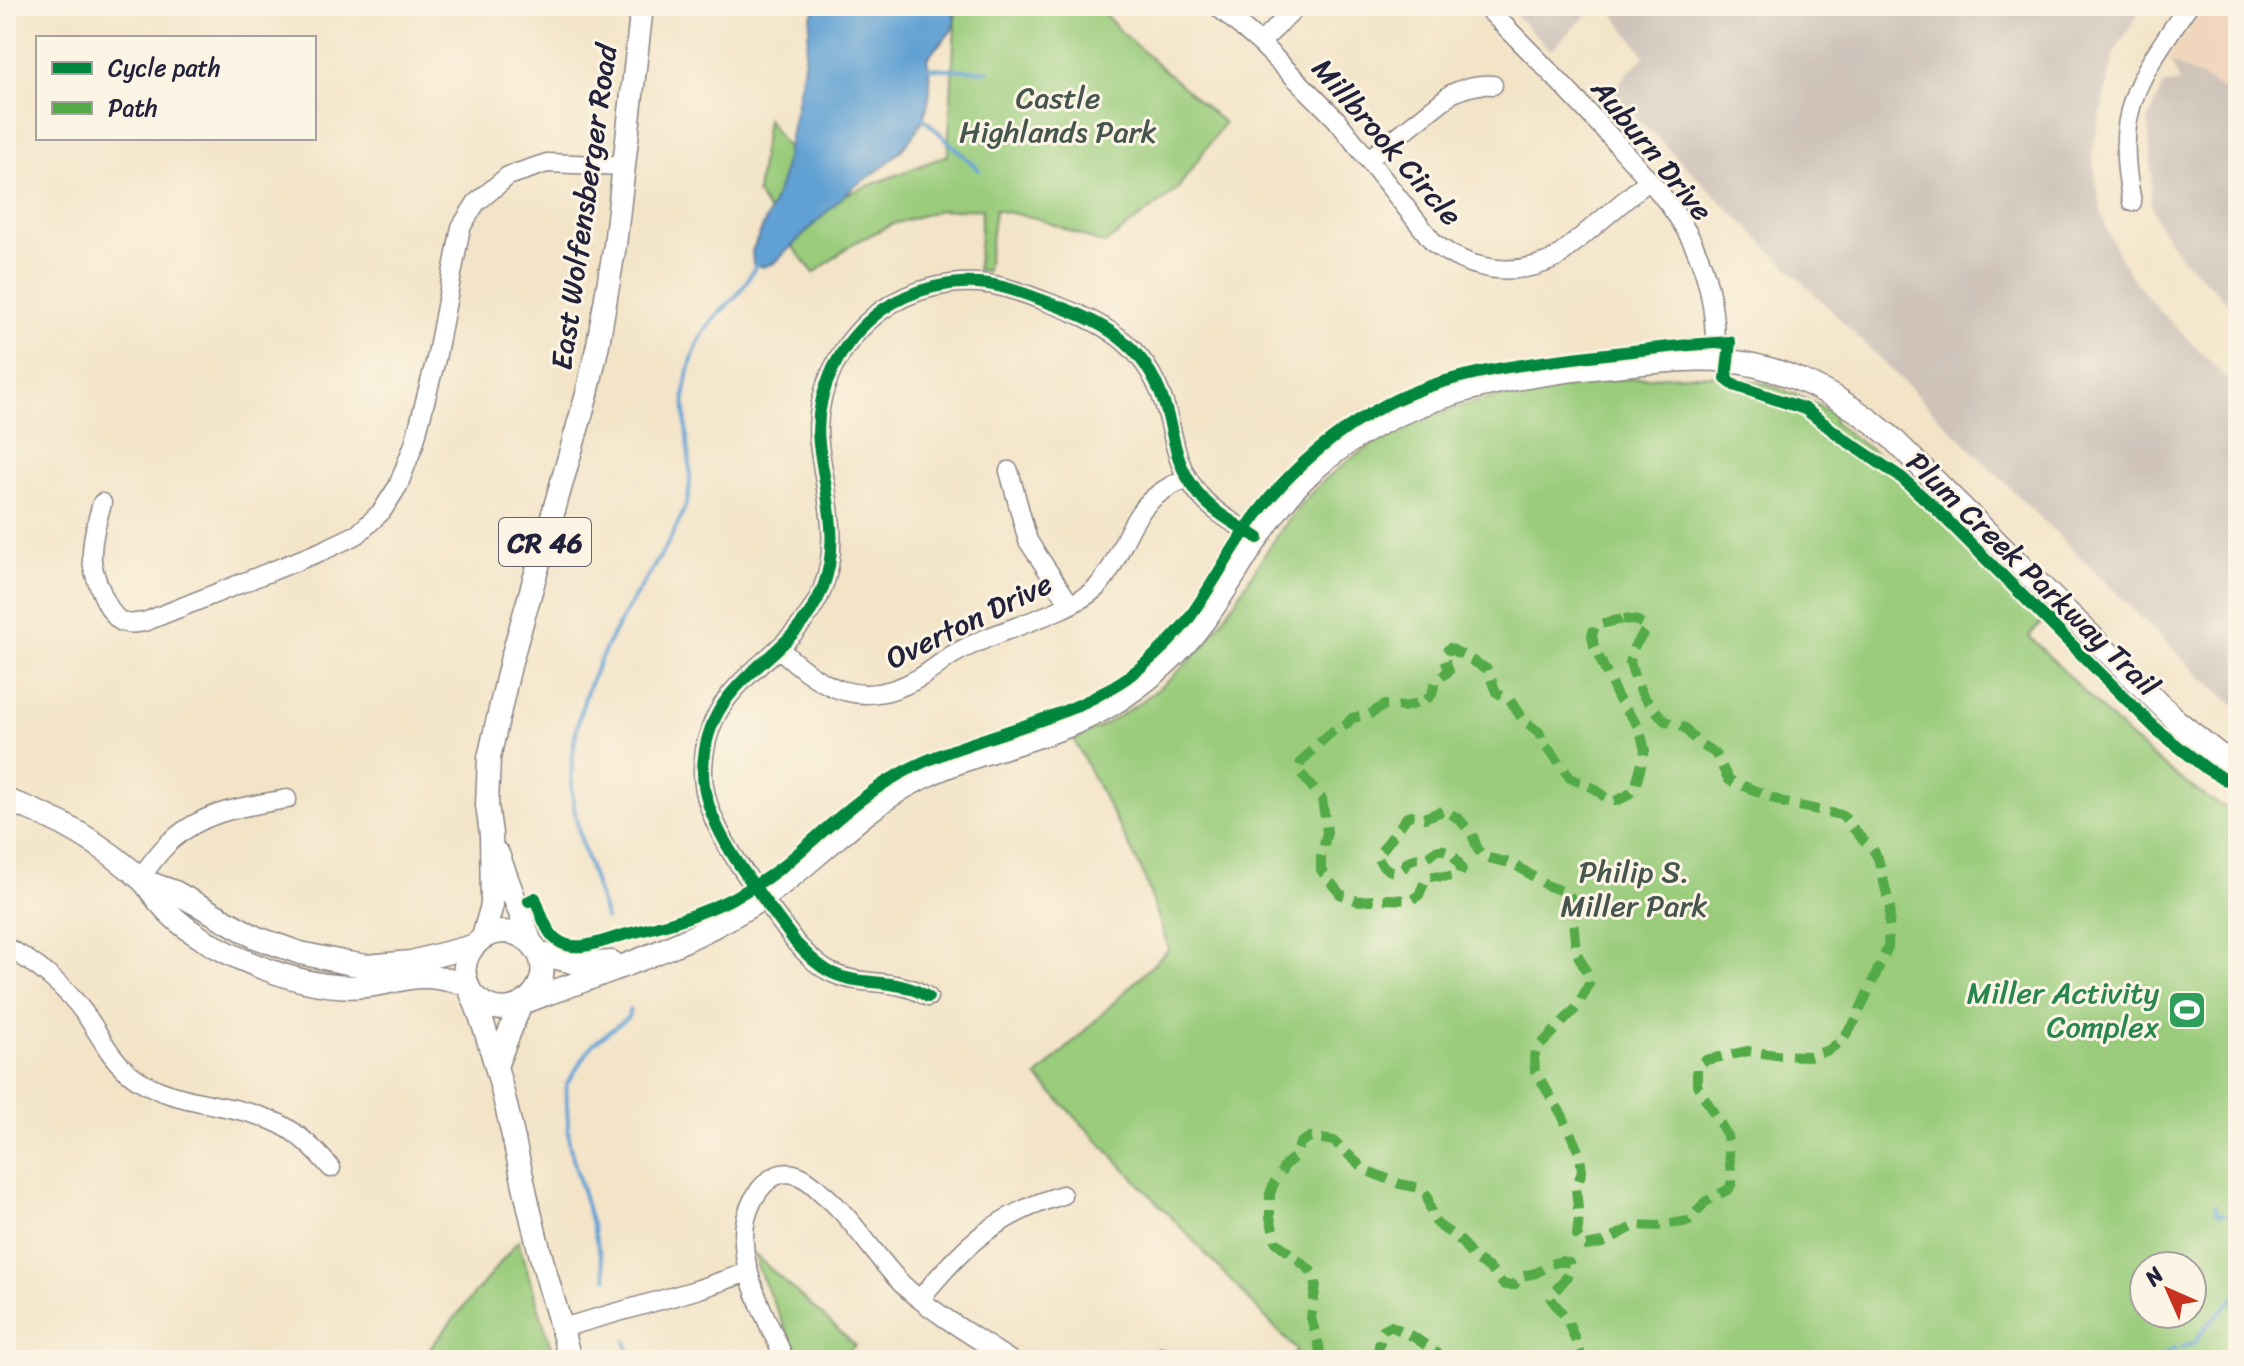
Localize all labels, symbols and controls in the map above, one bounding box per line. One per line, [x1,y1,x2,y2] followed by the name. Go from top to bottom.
[36,36,316,140] legend
[534,39,634,373] street label: East Wolfensberger Road
[1298,45,1476,239] street label: Millbrook Circle
[108,47,221,89] text: Cycle path
[1576,65,1727,234] street label: Auburn Drive
[959,71,1157,159] park label: Castle Highlands Park
[108,87,158,129] text: Path
[1893,438,2174,711] street label: Plum Creek Parkway Trail
[499,518,591,566] road number: CR 46
[876,557,1062,685] street label: Overton Drive
[1561,845,1708,933] park label: Philip S. Miller Park
[1967,966,2160,1054] place label: Miller Activity Complex
[2166,989,2208,1031] sports icon: Miller Activity Complex
[2128,1250,2208,1330] north arrow
[2134,1257,2174,1296] text: N

